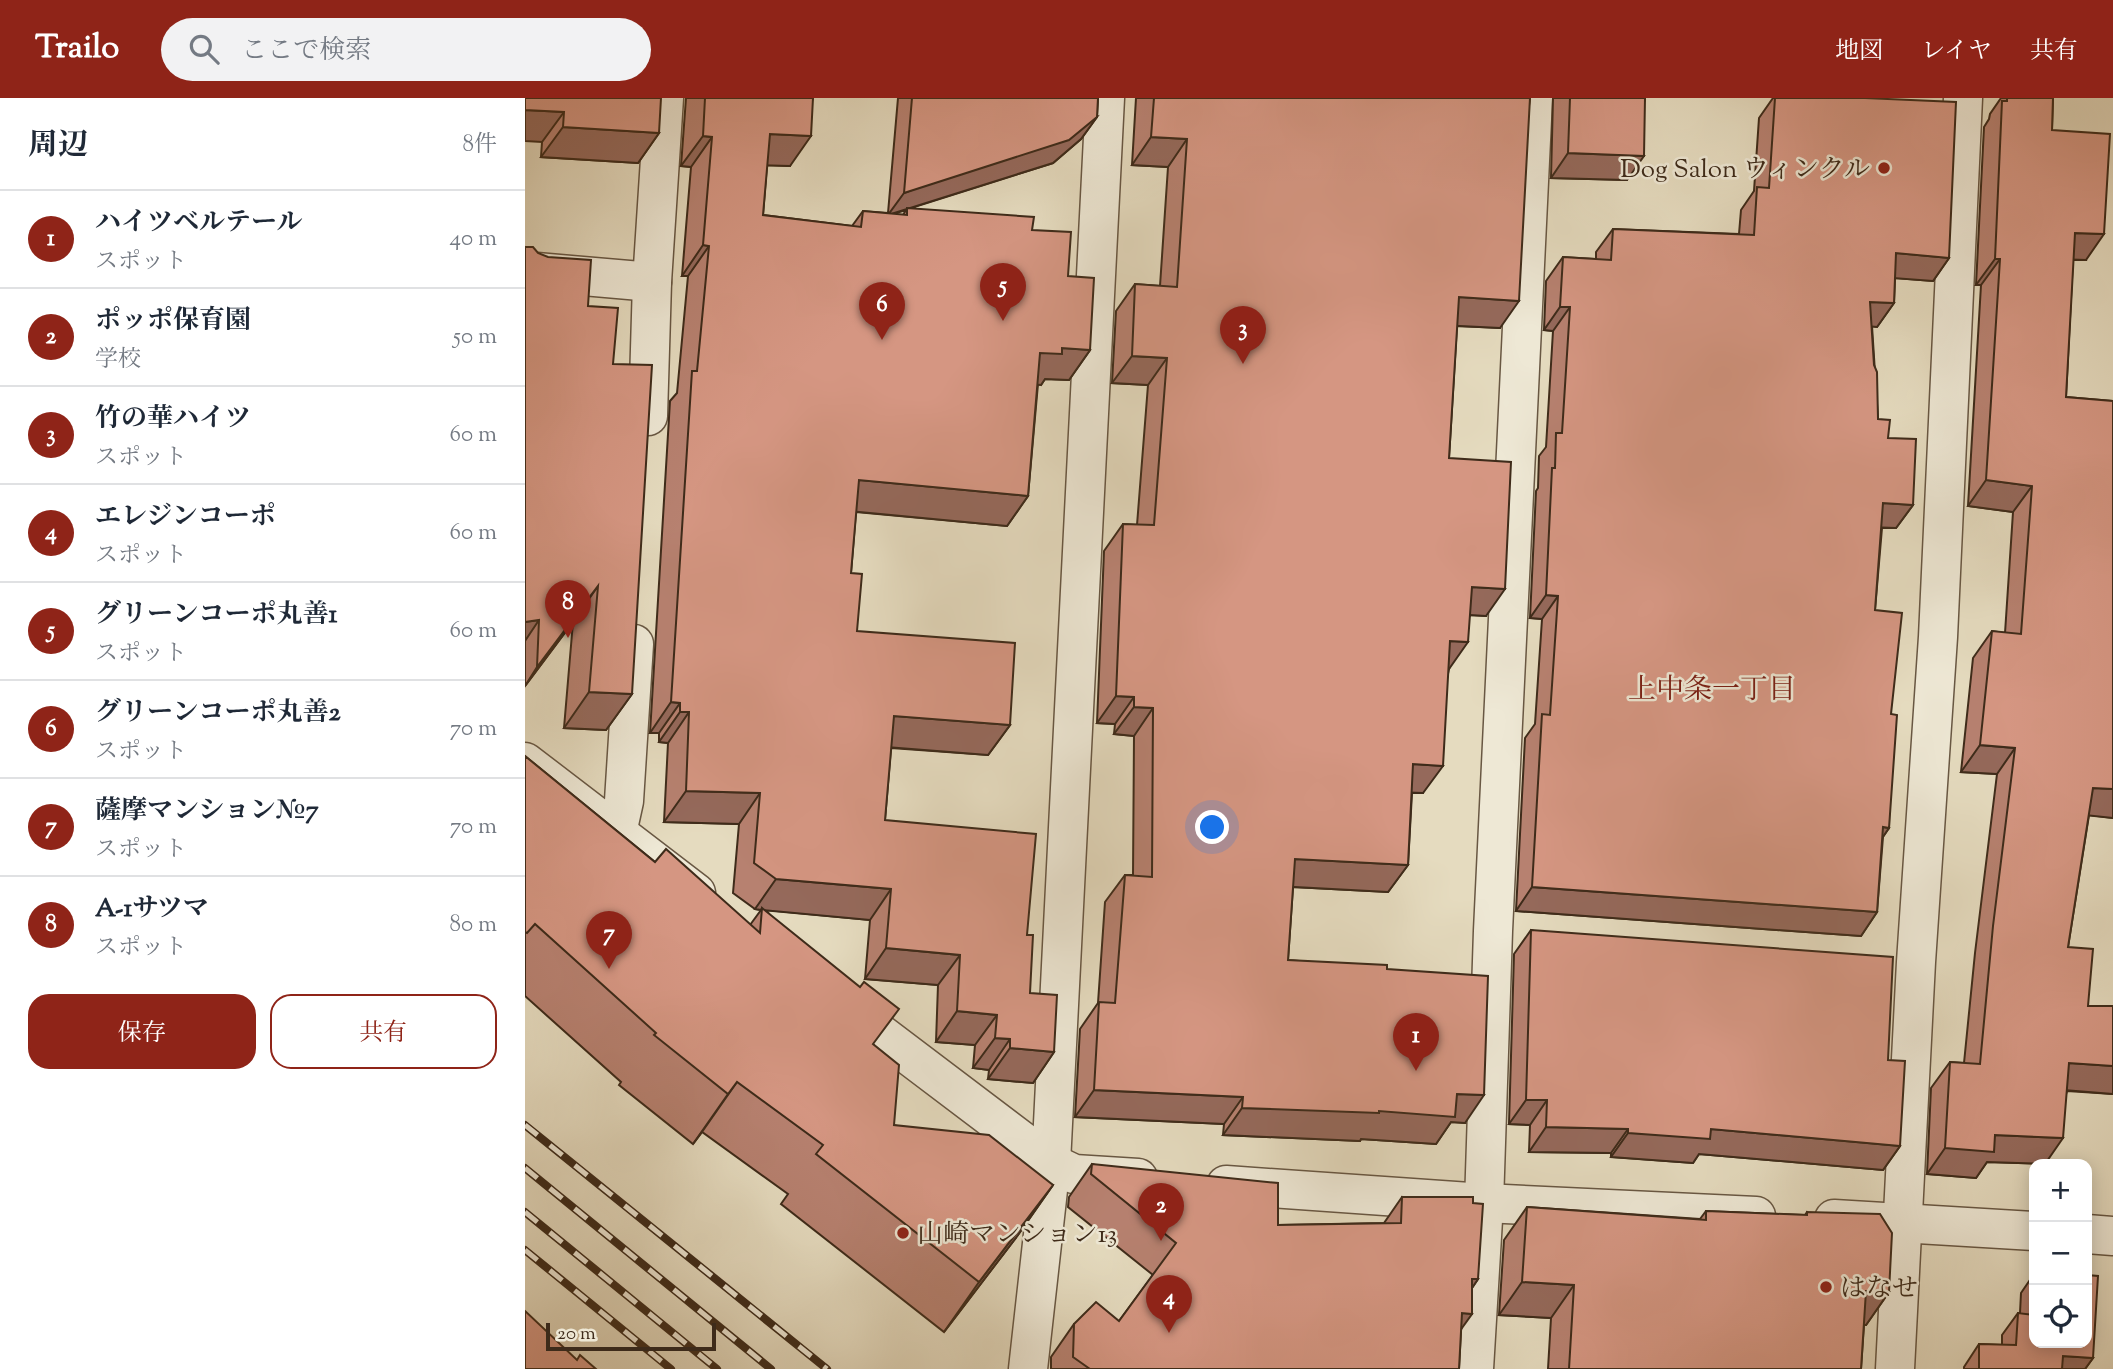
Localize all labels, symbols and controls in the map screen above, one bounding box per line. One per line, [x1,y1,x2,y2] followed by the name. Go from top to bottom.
[161,18,651,81] search box
[35,25,119,73] text: Trailo
[185,30,223,68] icon: search
[241,33,371,70] text: ここで検索
[1835,35,1883,69] text: 地図
[1921,35,1992,69] text: レイヤ
[2030,35,2078,69] text: 共有
[28,125,88,168] text: 周辺
[463,129,497,162] text: 8件
[1620,152,1870,189] place label: Dog Salon ウィンクル
[1876,160,1892,176] marker: Dog Salon ウィンクル
[95,205,302,242] text: ハイツベルテール
[47,223,55,256] text: 1
[450,223,497,256] text: 40 m
[95,246,187,279] text: スポット
[980,263,1026,321] pin: 5
[859,282,905,340] pin: 6
[95,303,251,340] text: ポッポ保育園
[1220,306,1266,364] pin: 3
[46,321,56,354] text: 2
[453,321,497,354] text: 50 m
[95,344,141,377] text: 学校
[95,401,251,438] text: 竹の華ハイツ
[46,419,56,452] text: 3
[449,419,497,452] text: 60 m
[95,442,187,475] text: スポット
[95,499,276,536] text: エレジンコーポ
[45,517,57,550] text: 4
[449,517,497,550] text: 60 m
[95,540,187,573] text: スポット
[545,580,591,638] pin: 8
[95,597,337,634] text: グリーンコーポ丸善1
[47,615,55,648] text: 5
[449,615,497,648] text: 60 m
[95,638,187,671] text: スポット
[1628,671,1796,711] district label: 上中条一丁目
[95,695,341,732] text: グリーンコーポ丸善2
[45,713,57,746] text: 6
[450,713,497,746] text: 70 m
[95,736,187,769] text: スポット
[95,793,318,830] text: 薩摩マンション№7
[1195,810,1229,844] your location
[45,811,57,844] text: 7
[450,811,497,844] text: 70 m
[95,834,187,867] text: スポット
[95,891,209,928] text: A-1サツマ
[45,909,57,942] text: 8
[449,909,497,942] text: 80 m
[586,911,632,969] pin: 7
[95,932,187,965] text: スポット
[28,994,256,1069] button: 保存
[270,994,497,1069] button: 共有
[1393,1013,1439,1071] pin: 1
[2029,1159,2092,1348] map controls
[2029,1159,2092,1222] button: +
[1138,1183,1184,1241] pin: 2
[917,1217,1117,1254] place label: 山崎マンション13
[2029,1222,2092,1285] button: −
[895,1225,911,1241] marker: 山崎マンション13
[1840,1271,1918,1308] place label: はなせ
[1146,1275,1192,1333] pin: 4
[1818,1279,1834,1295] marker: はなせ
[2029,1285,2092,1348] button: locate
[546,1320,716,1352] scale bar
[557,1321,596,1348] text: 20 m

